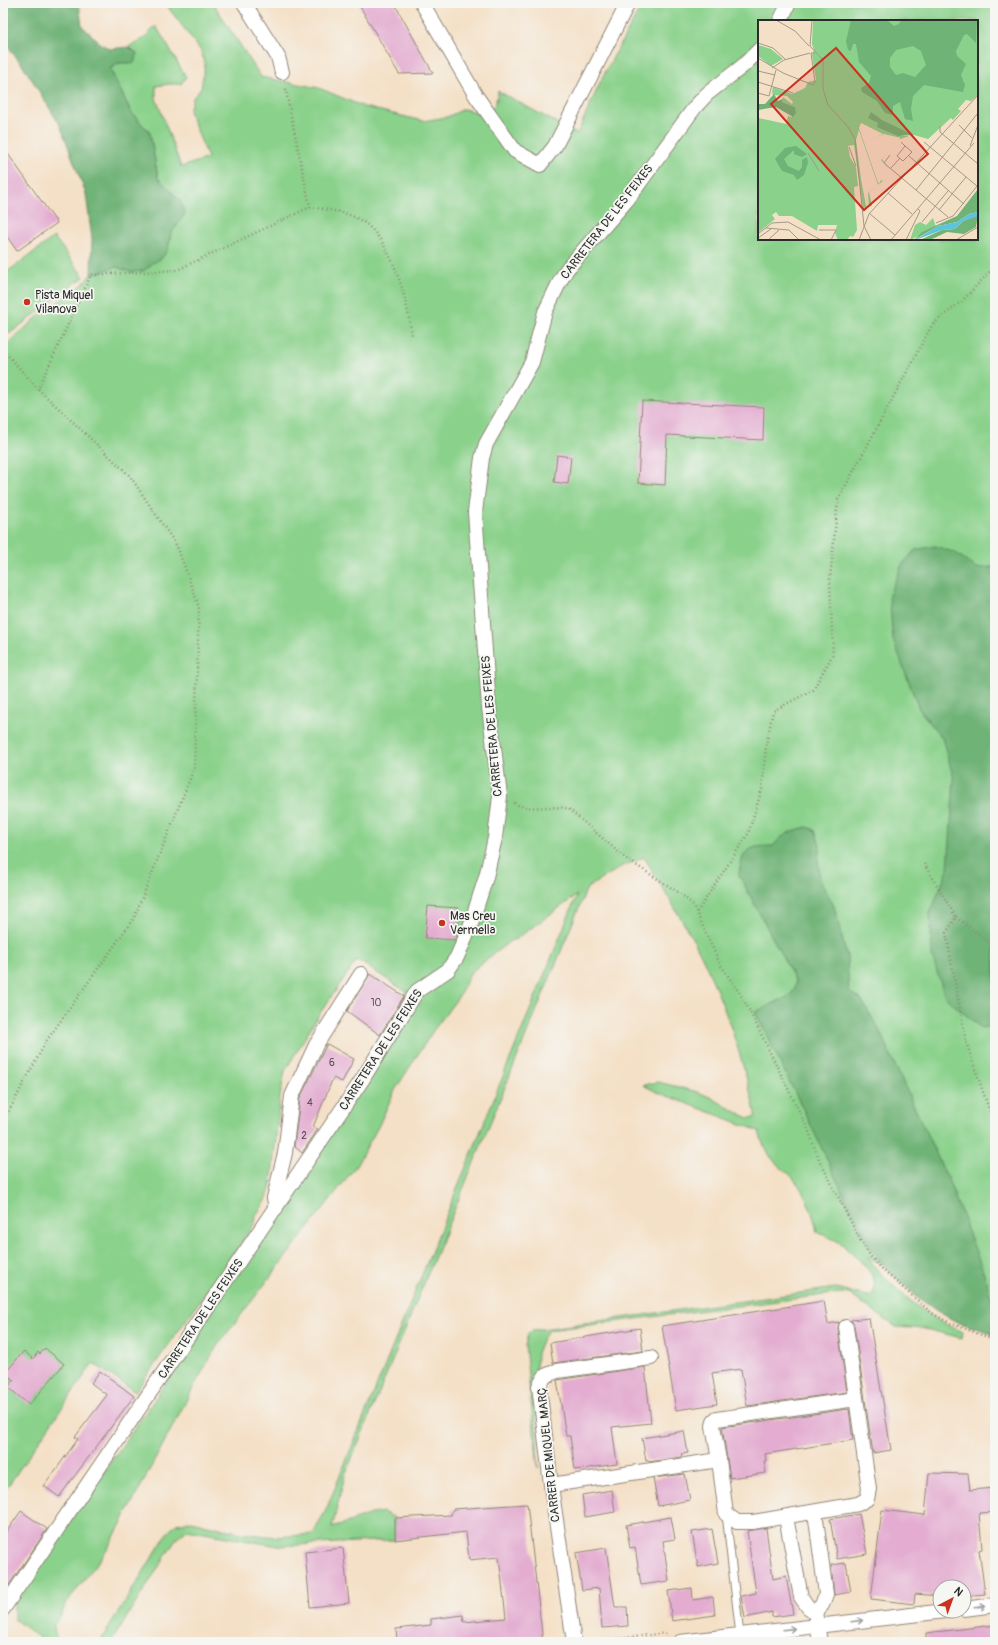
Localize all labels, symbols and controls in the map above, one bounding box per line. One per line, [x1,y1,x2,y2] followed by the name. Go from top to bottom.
[758,20,978,240] inset map
[558,162,656,282] street label: CARRETERA DE LES FEIXES
[35,288,93,317] place label: Pista Miquel Vilanova
[22,297,32,307] marker: Pista Miquel Vilanova
[478,655,506,797] street label: CARRETERA DE LES FEIXES
[450,909,496,938] place label: Mas Creu Vermella
[437,918,447,928] marker: Mas Creu Vermella
[336,987,426,1113] street label: CARRETERA DE LES FEIXES
[371,997,382,1009] house number: 10
[329,1057,335,1069] house number: 6
[307,1097,313,1109] house number: 4
[301,1130,307,1142] house number: 2
[155,1256,247,1382] street label: CARRETERA DE LES FEIXES
[534,1387,564,1523] street label: CARRER DE MIQUEL MARÇ
[932,1579,972,1619] north arrow
[951,1584,966,1600] text: N
[973,1603,986,1611] one-way arrow
[850,1617,863,1625] one-way arrow
[782,1625,795,1633] one-way arrow

